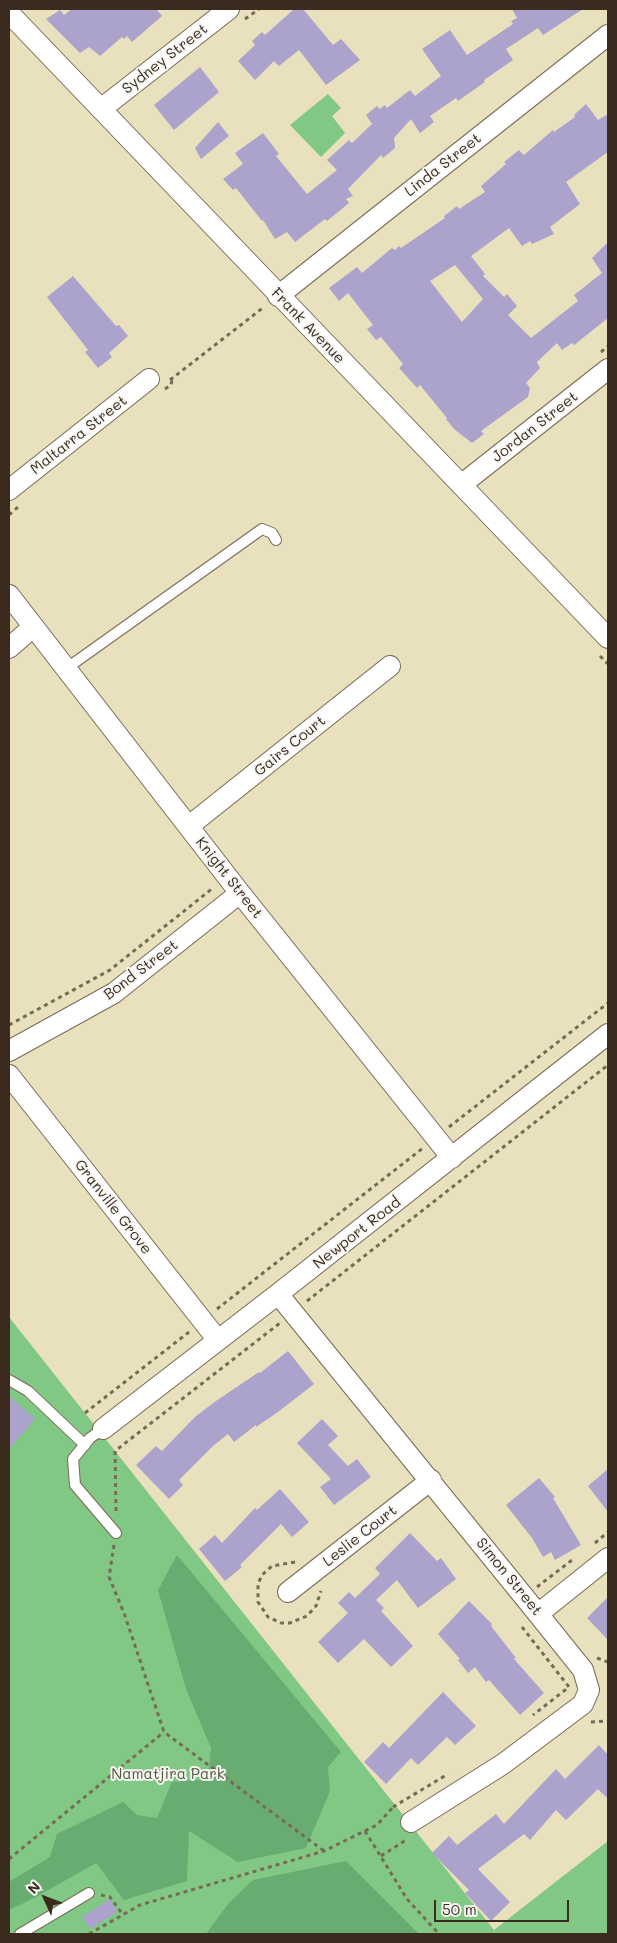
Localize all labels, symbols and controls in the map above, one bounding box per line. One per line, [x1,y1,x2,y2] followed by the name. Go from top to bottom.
[119,20,211,98] street label: Sydney Street
[401,130,485,200] street label: Linda Street
[267,284,349,368] street label: Frank Avenue
[488,388,582,466] street label: Jordan Street
[27,392,131,478] street label: Maltarra Street
[251,712,329,780] street label: Gairs Court
[192,834,266,922] street label: Knight Street
[100,936,182,1004] street label: Bond Street
[70,1156,156,1258] street label: Granville Grove
[310,1193,404,1273] street label: Newport Road
[319,1502,401,1570] street label: Leslie Court
[472,1535,546,1619] street label: Simon Street
[111,1765,225,1783] park label: Namatjira Park
[20,1873,70,1923] north arrow
[23,1877,44,1898] text: N
[437,1890,572,1922] scale bar
[442,1899,477,1919] text: 50 m

